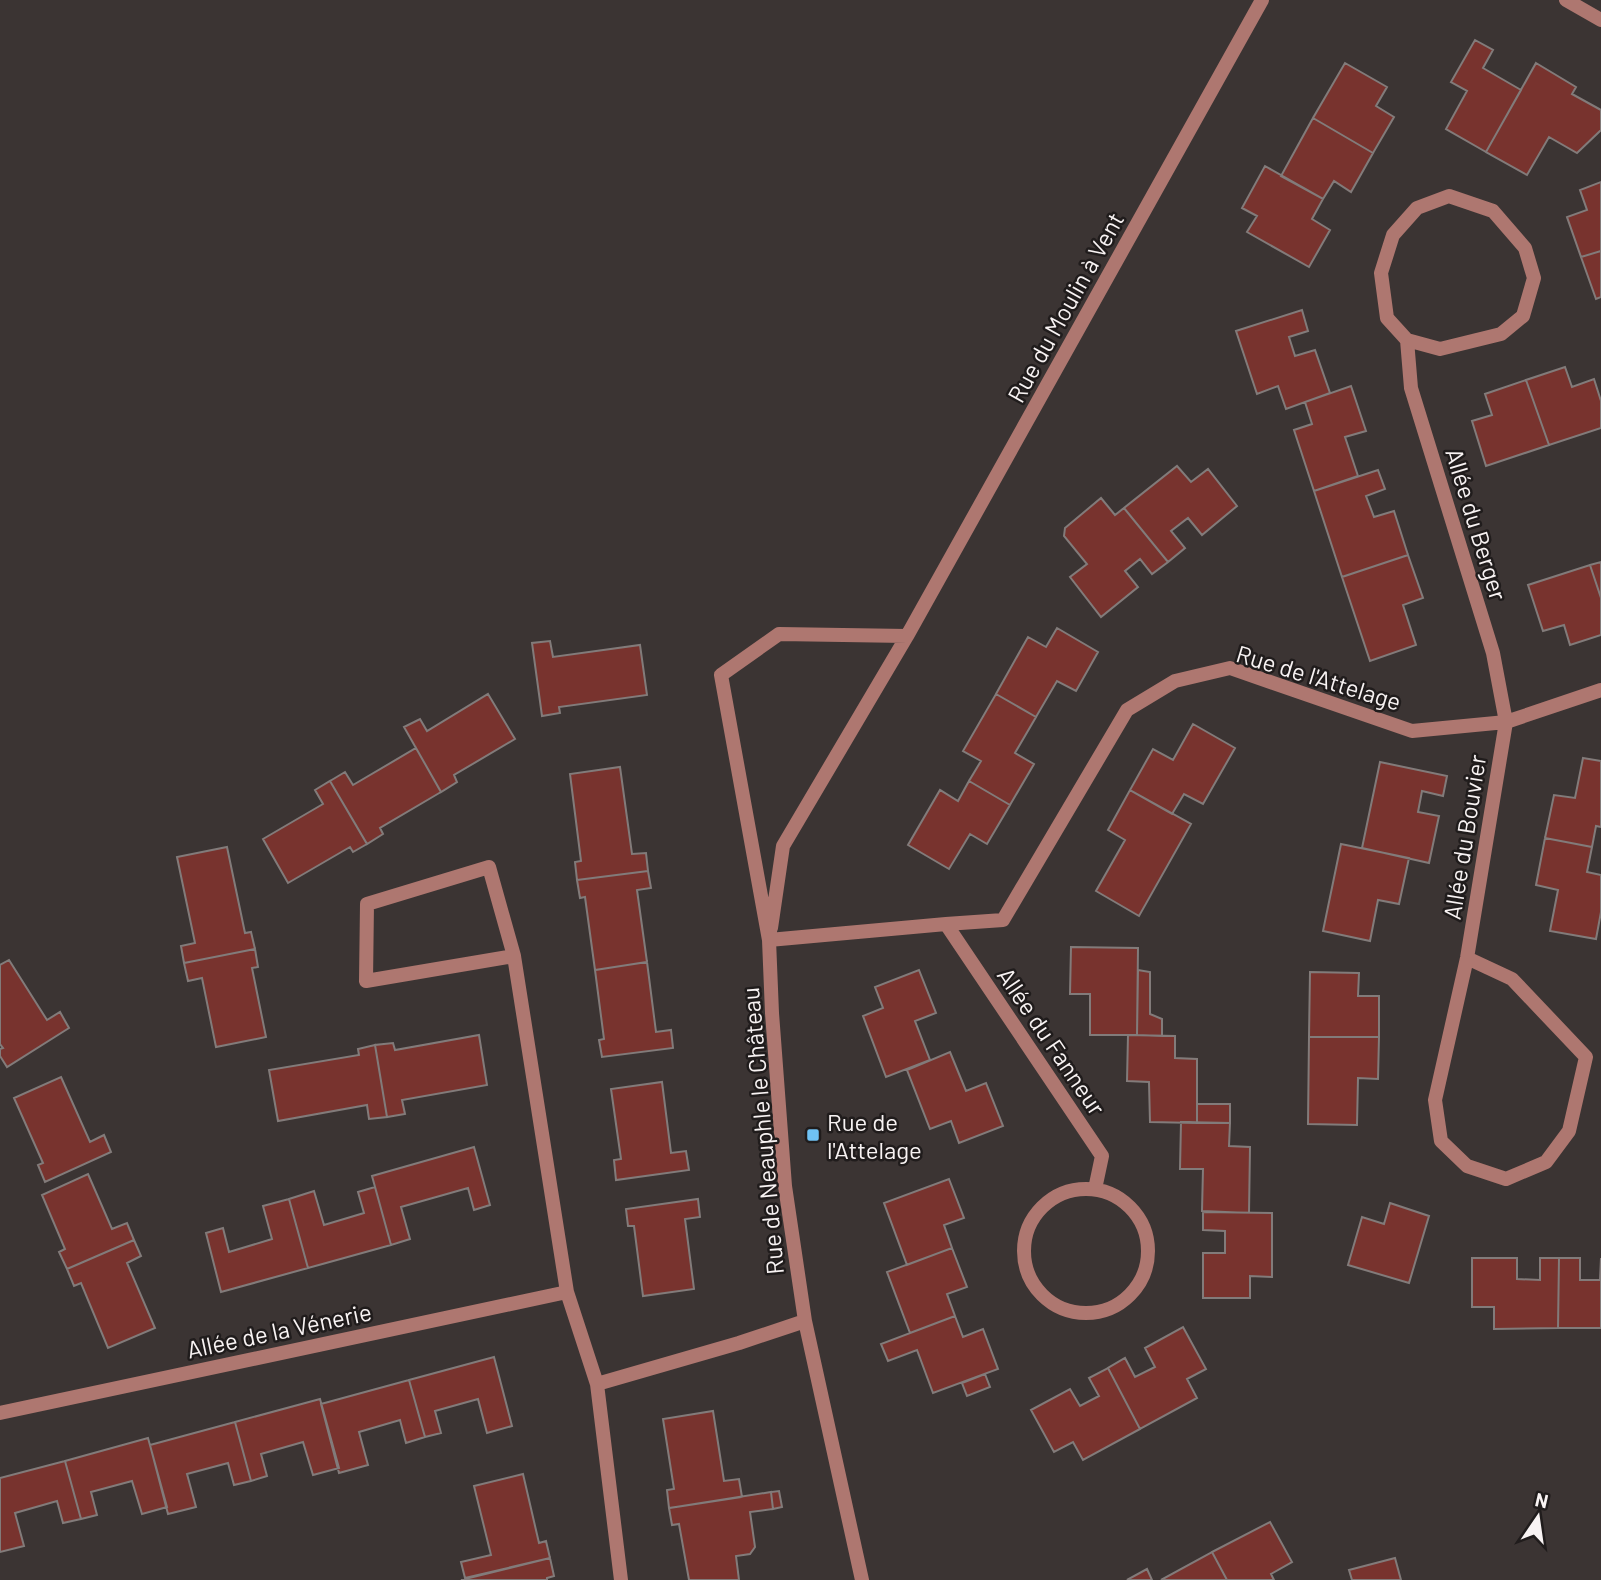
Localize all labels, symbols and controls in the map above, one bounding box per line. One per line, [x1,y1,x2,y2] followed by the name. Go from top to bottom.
[1001,207,1129,407] street label: Rue du Moulin à Vent
[1440,444,1514,604] street label: Allée du Berger
[1233,638,1405,716] street label: Rue de l'Attelage
[1437,752,1491,922] street label: Allée du Bouvier
[992,962,1112,1121] street label: Allée du Fanneur
[735,986,789,1276] street label: Rue de Neauphle le Château
[827,1107,922,1164] place label: Rue de l'Attelage
[805,1127,821,1143] marker: Rue de l'Attelage
[184,1296,374,1364] street label: Allée de la Vénerie
[1503,1482,1573,1552] north arrow
[1533,1487,1551,1513] text: N

